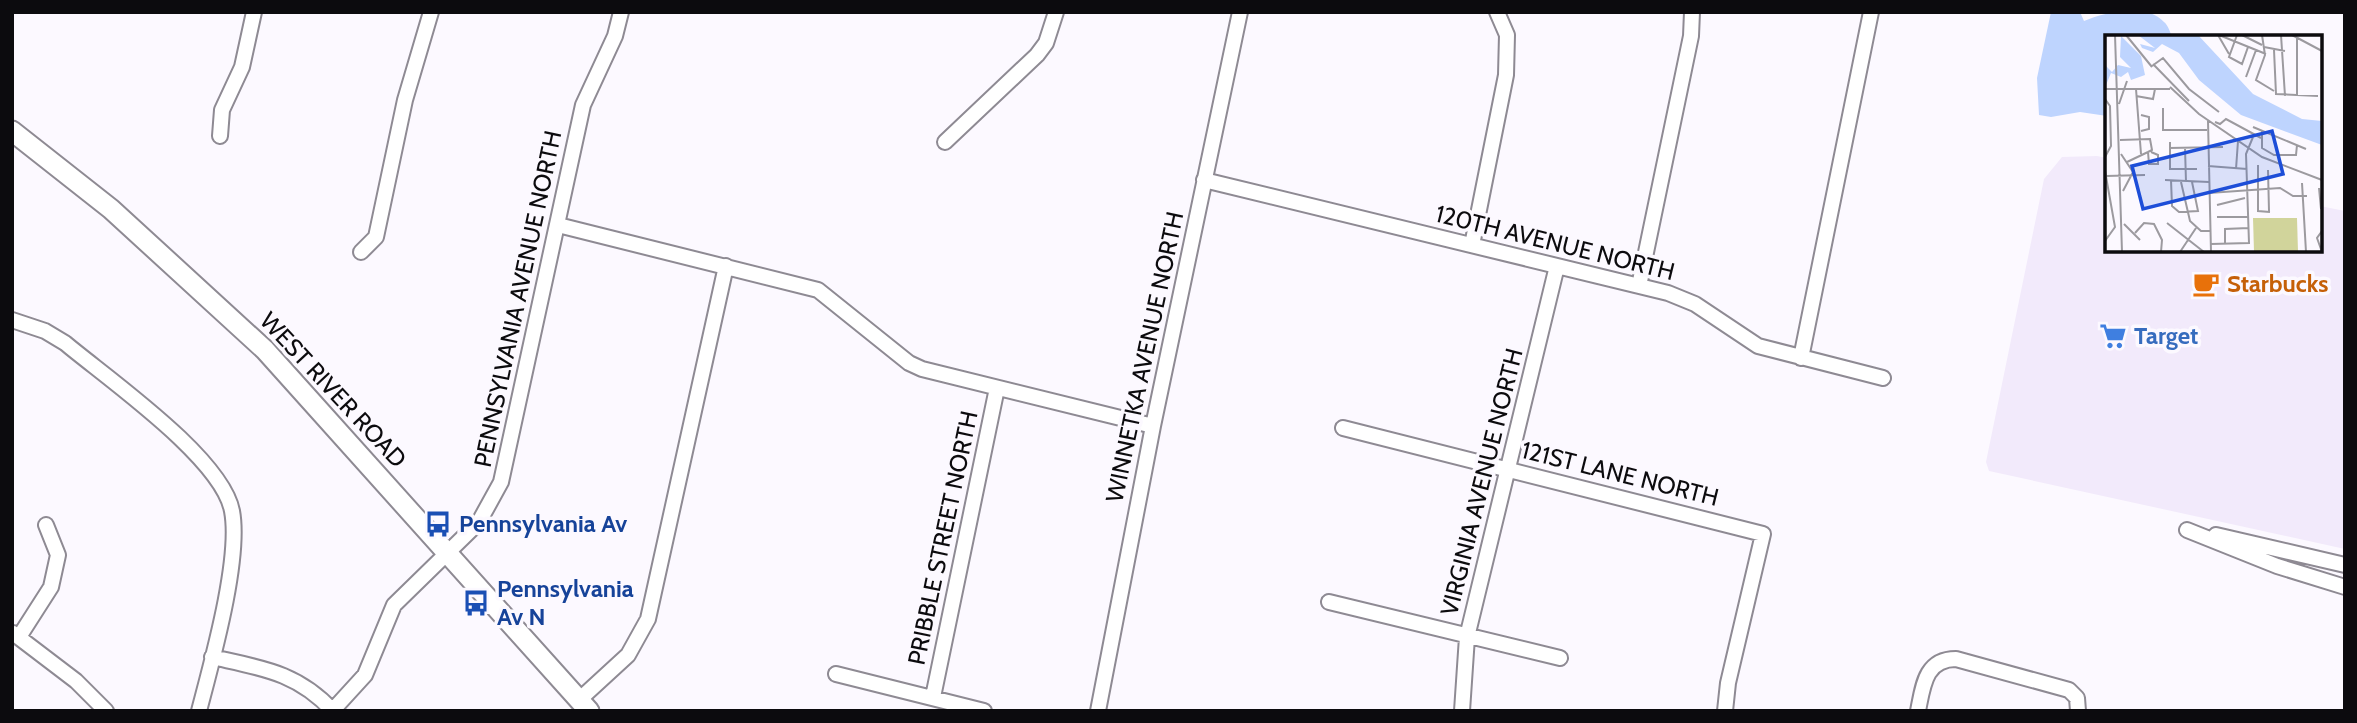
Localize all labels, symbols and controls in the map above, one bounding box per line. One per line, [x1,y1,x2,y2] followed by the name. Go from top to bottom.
[2105,35,2322,252] inset map
[468,128,567,470] street label: PENNSYLVANIA AVENUE NORTH
[1432,199,1678,286] street label: 120TH AVENUE NORTH
[1100,209,1189,505] street label: WINNETKA AVENUE NORTH
[2191,269,2221,299] cafe icon: Starbucks
[2227,269,2328,298] place label: Starbucks
[254,306,413,473] street label: WEST RIVER ROAD
[2098,321,2128,351] supermarket icon: Target
[2134,321,2198,350] place label: Target
[1434,345,1529,619] street label: VIRGINIA AVENUE NORTH
[901,408,984,668] street label: PRIBBLE STREET NORTH
[1519,435,1722,512] street label: 121ST LANE NORTH
[423,509,453,539] bus stop icon: Pennsylvania Av
[459,509,627,538] place label: Pennsylvania Av
[497,574,634,631] place label: Pennsylvania Av N
[461,588,491,618] bus stop icon: Pennsylvania Av N

